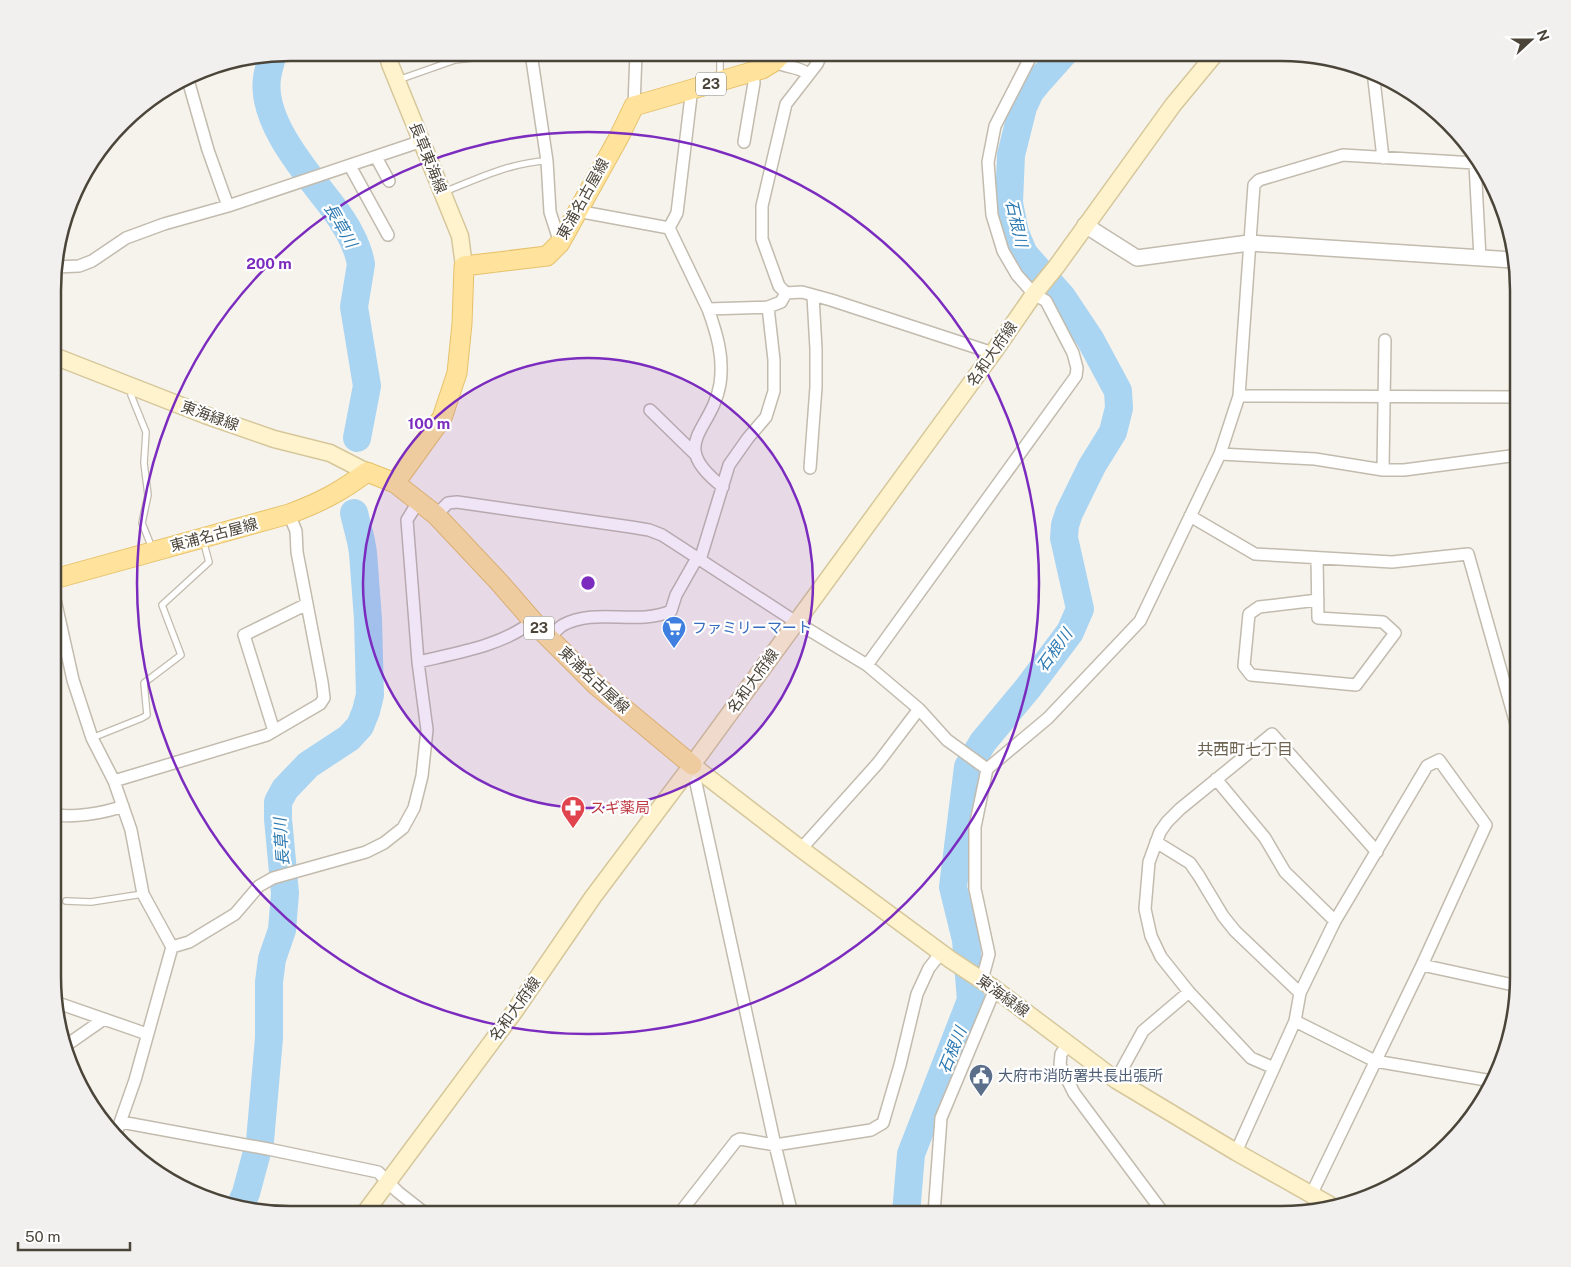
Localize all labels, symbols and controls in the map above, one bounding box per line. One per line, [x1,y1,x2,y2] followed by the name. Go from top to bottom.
[1506,15,1556,65] north arrow
[1534,27,1553,43] text: N
[696,72,726,96] road number: 23
[407,120,450,196] street label: 長草東海線
[553,155,612,242] street label: 東浦名古屋線
[1002,198,1032,251] water label: 石根川
[320,200,362,253] water label: 長草川
[246,255,292,272] text: 200 m
[963,318,1020,389] street label: 名和大府線
[179,397,241,434] street label: 東海緑線
[408,415,450,432] text: 100 m
[168,515,260,554] street label: 東浦名古屋線
[579,574,597,592] centre of rings
[661,615,687,649] supermarket icon: ファミリーマート
[524,616,554,640] road number: 23
[692,619,812,636] place label: ファミリーマート
[1033,624,1077,675] water label: 石根川
[556,643,633,717] street label: 東浦名古屋線
[724,645,782,716] street label: 名和大府線
[1197,740,1293,759] district label: 共西町七丁目
[560,795,586,829] pharmacy icon: スギ薬局
[590,799,650,816] place label: スギ薬局
[270,815,293,867] water label: 長草川
[974,971,1033,1020] street label: 東海緑線
[486,973,544,1044] street label: 名和大府線
[935,1023,971,1076] water label: 石根川
[968,1063,994,1097] public building icon: 大府市消防署共長出張所
[998,1067,1163,1084] place label: 大府市消防署共長出張所
[18,1220,130,1252] scale bar
[25,1228,60,1245] text: 50 m

